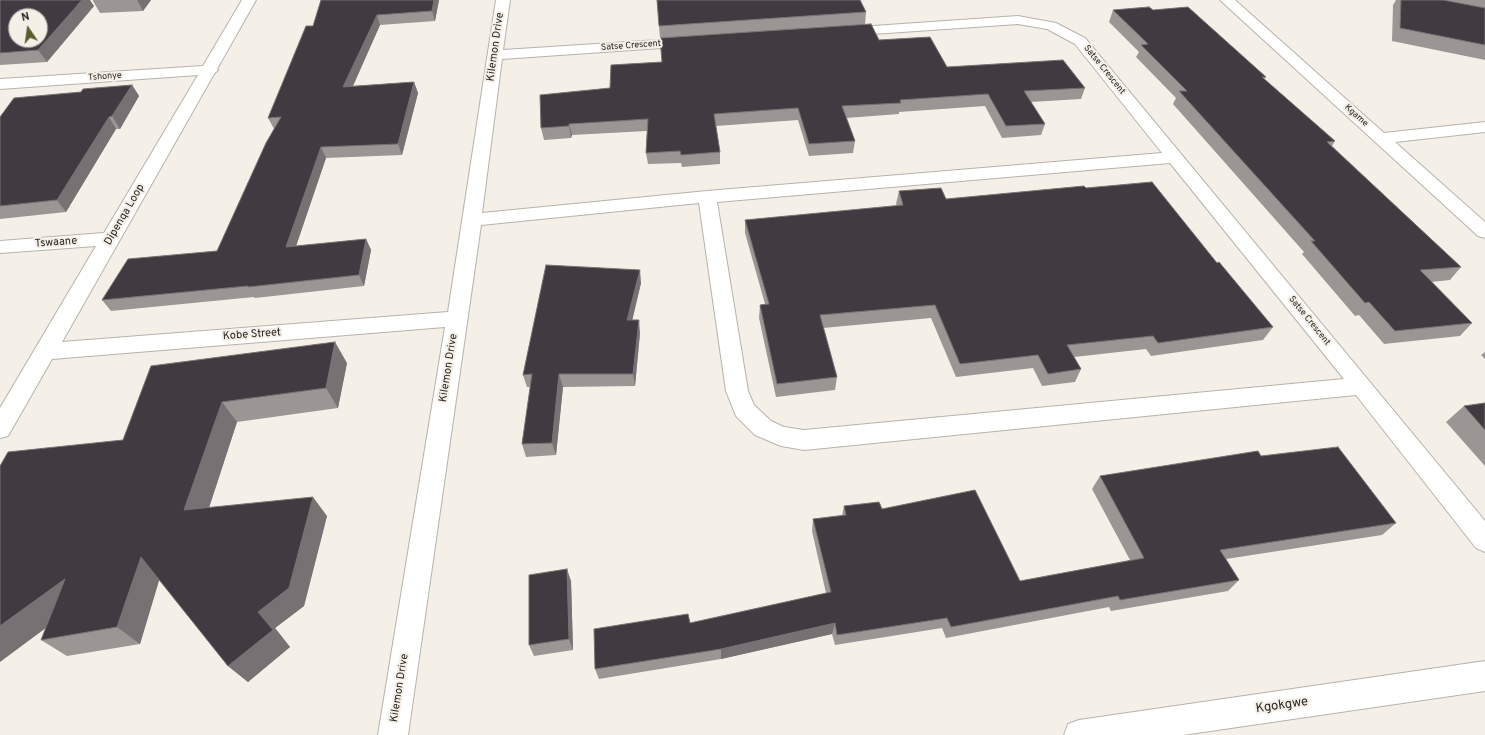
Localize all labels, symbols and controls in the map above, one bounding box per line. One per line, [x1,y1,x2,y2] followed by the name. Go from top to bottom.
[8,8,48,48] north arrow
[20,10,31,25] text: N
[485,12,507,82] street label: Kilemon Drive
[601,39,661,53] street label: Satse Crescent
[1081,43,1127,97] street label: Satse Crescent
[88,70,122,84] street label: Tshonye
[1342,103,1370,129] street label: Kgame
[102,182,148,248] street label: Dipenqa Loop
[34,235,78,251] street label: Tswaane
[1286,294,1332,348] street label: Satse Crescent
[222,326,282,344] street label: Kobe Street
[437,333,461,403] street label: Kilemon Drive
[388,653,412,723] street label: Kilemon Drive
[1255,695,1309,717] street label: Kgokgwe

